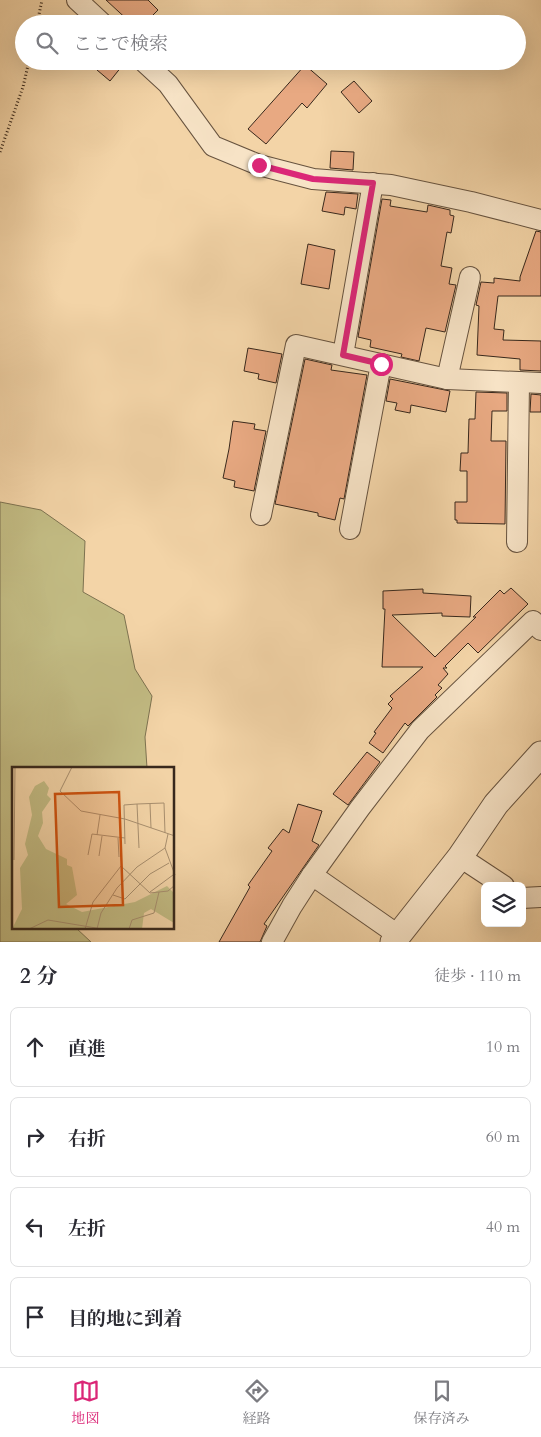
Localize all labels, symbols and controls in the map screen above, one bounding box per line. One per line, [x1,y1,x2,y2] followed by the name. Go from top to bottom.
[15,15,526,70] search box
[33,29,61,57] icon: search
[73,31,168,57] text: ここで検索
[248,154,271,177] route end
[370,353,393,376] route start
[12,767,175,929] inset map
[481,882,526,927] map controls
[481,882,526,927] button: layers
[20,962,57,991] text: 2 分
[434,965,521,987] text: 徒歩 · 110 m
[21,1033,49,1061] icon: ahead
[68,1036,106,1062] text: 直進
[486,1036,520,1058] text: 10 m
[21,1123,49,1151] icon: right
[68,1126,106,1152] text: 右折
[486,1126,520,1148] text: 60 m
[21,1213,49,1241] icon: left
[68,1216,106,1242] text: 左折
[486,1216,520,1238] text: 40 m
[21,1303,49,1331] icon: arrive
[68,1306,182,1332] text: 目的地に到着
[72,1377,100,1428] tab: 地図
[243,1377,271,1428] tab: 経路
[414,1377,470,1428] tab: 保存済み

